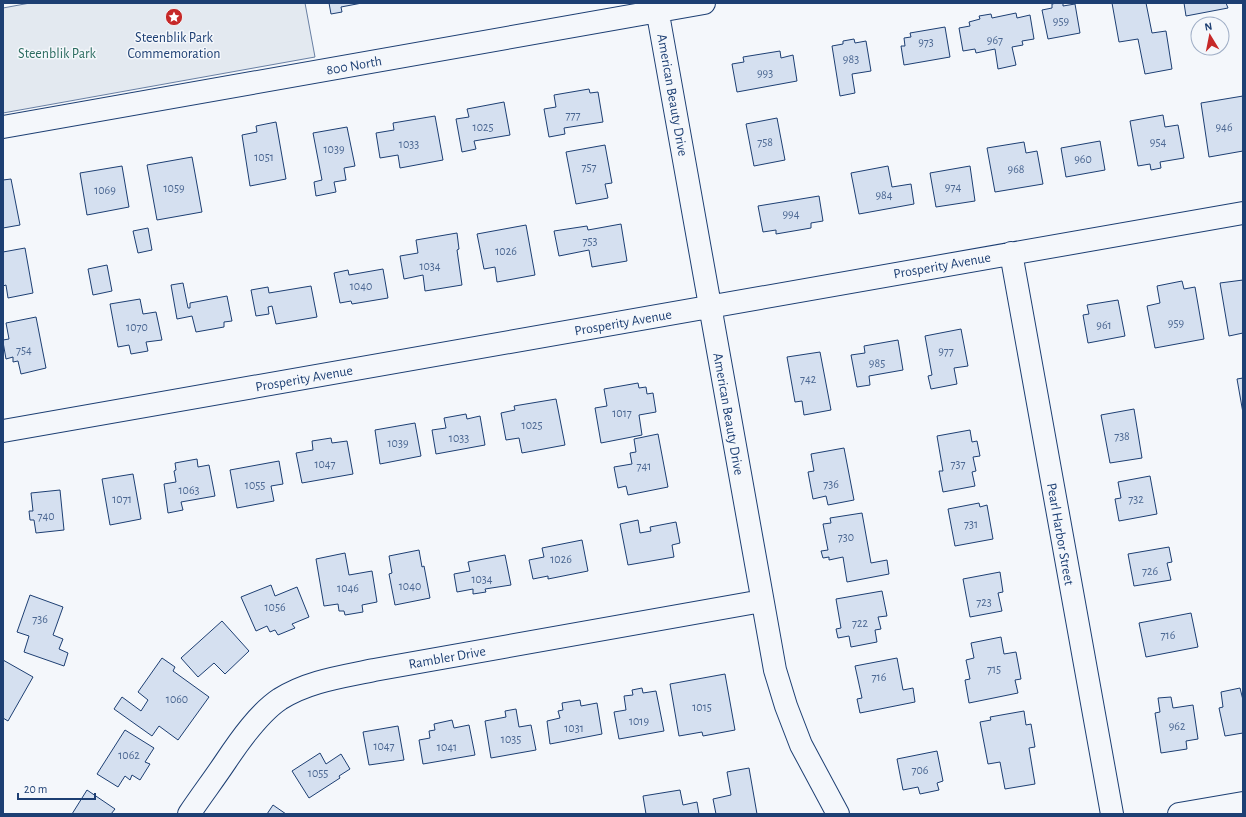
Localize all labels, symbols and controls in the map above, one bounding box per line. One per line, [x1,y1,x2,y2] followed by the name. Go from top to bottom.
[164,7,184,27] place icon: Steenblik Park Commemoration
[1053,15,1070,27] house number: 959
[1190,16,1230,56] north arrow
[1204,21,1213,33] text: N
[127,31,221,61] place label: Steenblik Park Commemoration
[654,33,690,157] street label: American Beauty Drive
[987,34,1003,46] house number: 967
[918,36,934,48] house number: 973
[18,47,97,61] park label: Steenblik Park
[843,53,859,65] house number: 983
[325,54,383,78] street label: 800 North
[757,67,773,79] house number: 993
[565,109,581,121] house number: 777
[473,121,493,133] house number: 1025
[1215,121,1233,133] house number: 946
[757,136,773,148] house number: 758
[1150,136,1166,148] house number: 954
[399,138,419,150] house number: 1033
[323,143,345,155] house number: 1039
[254,151,274,163] house number: 1051
[1074,153,1092,165] house number: 960
[581,161,597,173] house number: 757
[1008,163,1025,175] house number: 968
[945,181,961,193] house number: 974
[163,182,185,194] house number: 1059
[94,184,116,196] house number: 1069
[875,189,893,201] house number: 984
[782,208,800,220] house number: 994
[583,235,598,247] house number: 753
[495,245,517,257] house number: 1026
[892,251,992,281] street label: Prosperity Avenue
[419,260,441,272] house number: 1034
[350,280,372,292] house number: 1040
[573,308,673,338] street label: Prosperity Avenue
[1168,317,1185,329] house number: 959
[1096,319,1112,331] house number: 961
[126,321,148,333] house number: 1070
[16,344,32,356] house number: 754
[938,345,954,357] house number: 977
[710,352,746,476] street label: American Beauty Drive
[869,357,885,369] house number: 985
[254,364,354,394] street label: Prosperity Avenue
[800,373,817,385] house number: 742
[612,407,632,419] house number: 1017
[522,419,542,431] house number: 1025
[1114,430,1130,442] house number: 738
[449,432,469,444] house number: 1033
[387,437,409,449] house number: 1039
[314,458,336,470] house number: 1047
[951,458,965,470] house number: 737
[637,460,651,472] house number: 741
[823,478,839,490] house number: 736
[245,479,265,491] house number: 1055
[1044,482,1076,587] street label: Pearl Harbor Street
[178,484,200,496] house number: 1063
[112,493,132,505] house number: 1071
[1128,493,1144,505] house number: 732
[37,510,55,522] house number: 740
[964,518,978,530] house number: 731
[838,531,854,543] house number: 730
[550,553,572,565] house number: 1026
[1142,565,1158,577] house number: 726
[471,573,493,585] house number: 1034
[399,580,421,592] house number: 1040
[337,582,359,594] house number: 1046
[976,596,992,608] house number: 723
[264,601,286,613] house number: 1056
[32,613,48,625] house number: 736
[852,617,868,629] house number: 722
[1161,629,1176,641] house number: 716
[408,644,487,672] street label: Rambler Drive
[987,663,1001,675] house number: 715
[872,671,887,683] house number: 716
[166,693,188,705] house number: 1060
[692,701,712,713] house number: 1015
[629,715,649,727] house number: 1019
[1169,720,1186,732] house number: 962
[564,722,584,734] house number: 1031
[501,733,521,745] house number: 1035
[373,740,395,752] house number: 1047
[437,741,457,753] house number: 1041
[118,749,140,761] house number: 1062
[912,764,929,776] house number: 706
[308,767,328,779] house number: 1055
[18,775,95,801] scale bar
[24,783,47,795] text: 20 m

